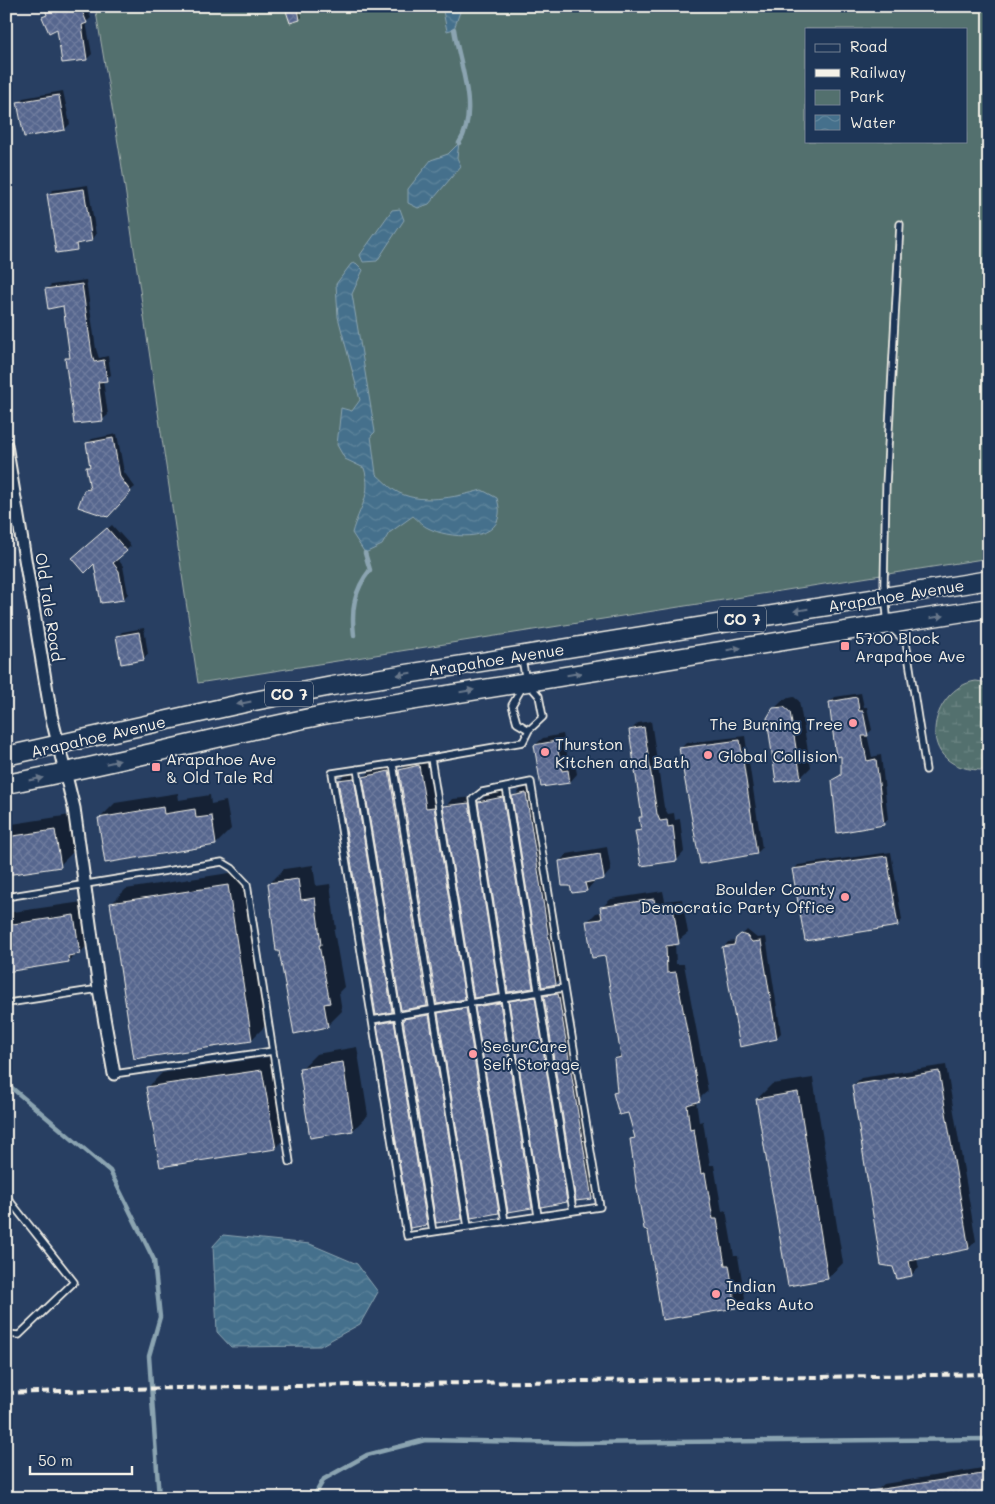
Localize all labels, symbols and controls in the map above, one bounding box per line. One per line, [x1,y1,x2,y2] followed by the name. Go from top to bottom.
[805,28,968,142] legend
[850,36,887,56] text: Road
[850,62,906,82] text: Railway
[850,86,884,106] text: Park
[850,112,896,132] text: Water
[31,551,69,663] street label: Old Tale Road
[826,574,966,616] street label: Arapahoe Avenue
[718,606,766,632] road number: CO 7
[792,606,808,614] one-way arrow
[929,612,945,620] one-way arrow
[855,627,965,666] place label: 5700 Block Arapahoe Ave
[426,638,566,680] street label: Arapahoe Avenue
[839,640,851,652] marker: 5700 Block Arapahoe Ave
[727,645,743,653] one-way arrow
[396,670,412,678] one-way arrow
[566,670,582,678] one-way arrow
[265,682,313,706] road number: CO 7
[460,686,476,694] one-way arrow
[237,699,252,707] one-way arrow
[28,710,168,762] street label: Arapahoe Avenue
[710,713,843,734] place label: The Burning Tree
[847,717,859,729] marker: The Burning Tree
[555,733,689,772] place label: Thurston Kitchen and Bath
[718,745,838,766] place label: Global Collision
[539,746,551,758] marker: Thurston Kitchen and Bath
[166,748,276,787] place label: Arapahoe Ave & Old Tale Rd
[702,749,714,761] marker: Global Collision
[105,758,120,766] one-way arrow
[150,761,162,773] marker: Arapahoe Ave & Old Tale Rd
[28,774,44,782] one-way arrow
[640,878,835,917] place label: Boulder County Democratic Party Office
[839,891,851,903] marker: Boulder County Democratic Party Office
[483,1035,580,1074] place label: SecurCare Self Storage
[467,1048,479,1060] marker: SecurCare Self Storage
[726,1275,813,1314] place label: Indian Peaks Auto
[710,1288,722,1300] marker: Indian Peaks Auto
[30,1444,132,1476] scale bar
[38,1450,73,1470] text: 50 m

